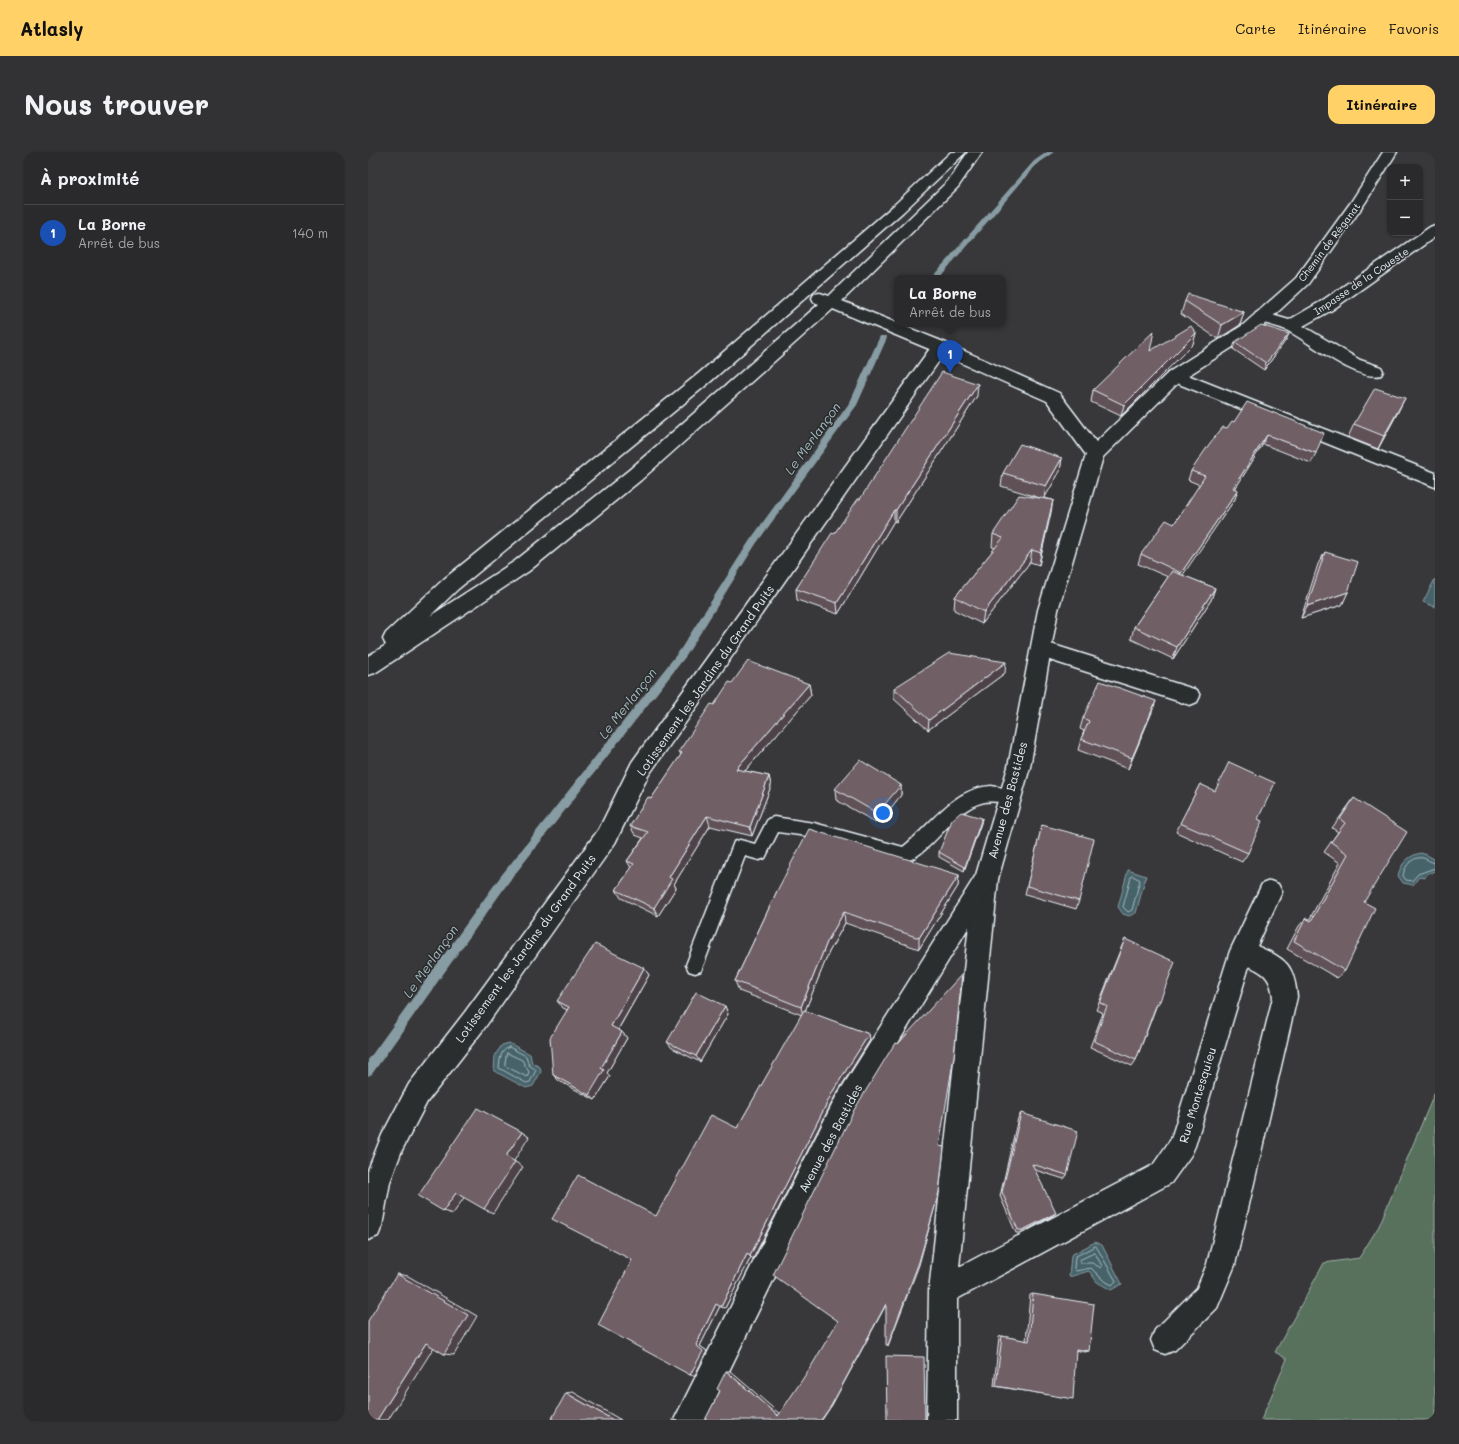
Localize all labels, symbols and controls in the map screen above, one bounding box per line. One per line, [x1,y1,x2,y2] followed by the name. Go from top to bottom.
[20,16,83,41] text: Atlasly
[1235,19,1276,38] text: Carte
[1298,19,1367,38] text: Itinéraire
[1389,19,1439,38] text: Favoris
[1328,85,1435,124] button: Itinéraire
[24,86,209,122] text: Nous trouver
[1387,164,1423,236] map controls
[1387,164,1423,200] button: +
[40,167,139,189] text: À proximité
[1295,200,1363,284] street label: Chemin de Réganat
[1387,200,1423,236] button: −
[78,214,146,234] text: La Borne
[50,224,56,241] text: 1
[292,224,328,241] text: 140 m
[78,234,160,251] text: Arrêt de bus
[1311,244,1411,318] street label: Impasse de la Coueste
[894,275,1006,327] popup
[909,283,977,303] text: La Borne
[909,303,991,320] text: Arrêt de bus
[937,340,963,373] pin: 1
[780,399,844,477] water label: Le Merlançon
[633,581,777,778] street label: Lotissement les Jardins du Grand Puits
[594,664,660,742] water label: Le Merlançon
[984,740,1030,860] street label: Avenue des Bastides
[873,803,893,823] your location
[451,850,599,1045] street label: Lotissement les Jardins du Grand Puits
[399,921,461,1001] water label: Le Merlançon
[1175,1045,1219,1145] street label: Rue Montesquieu
[795,1081,865,1195] street label: Avenue des Bastides

